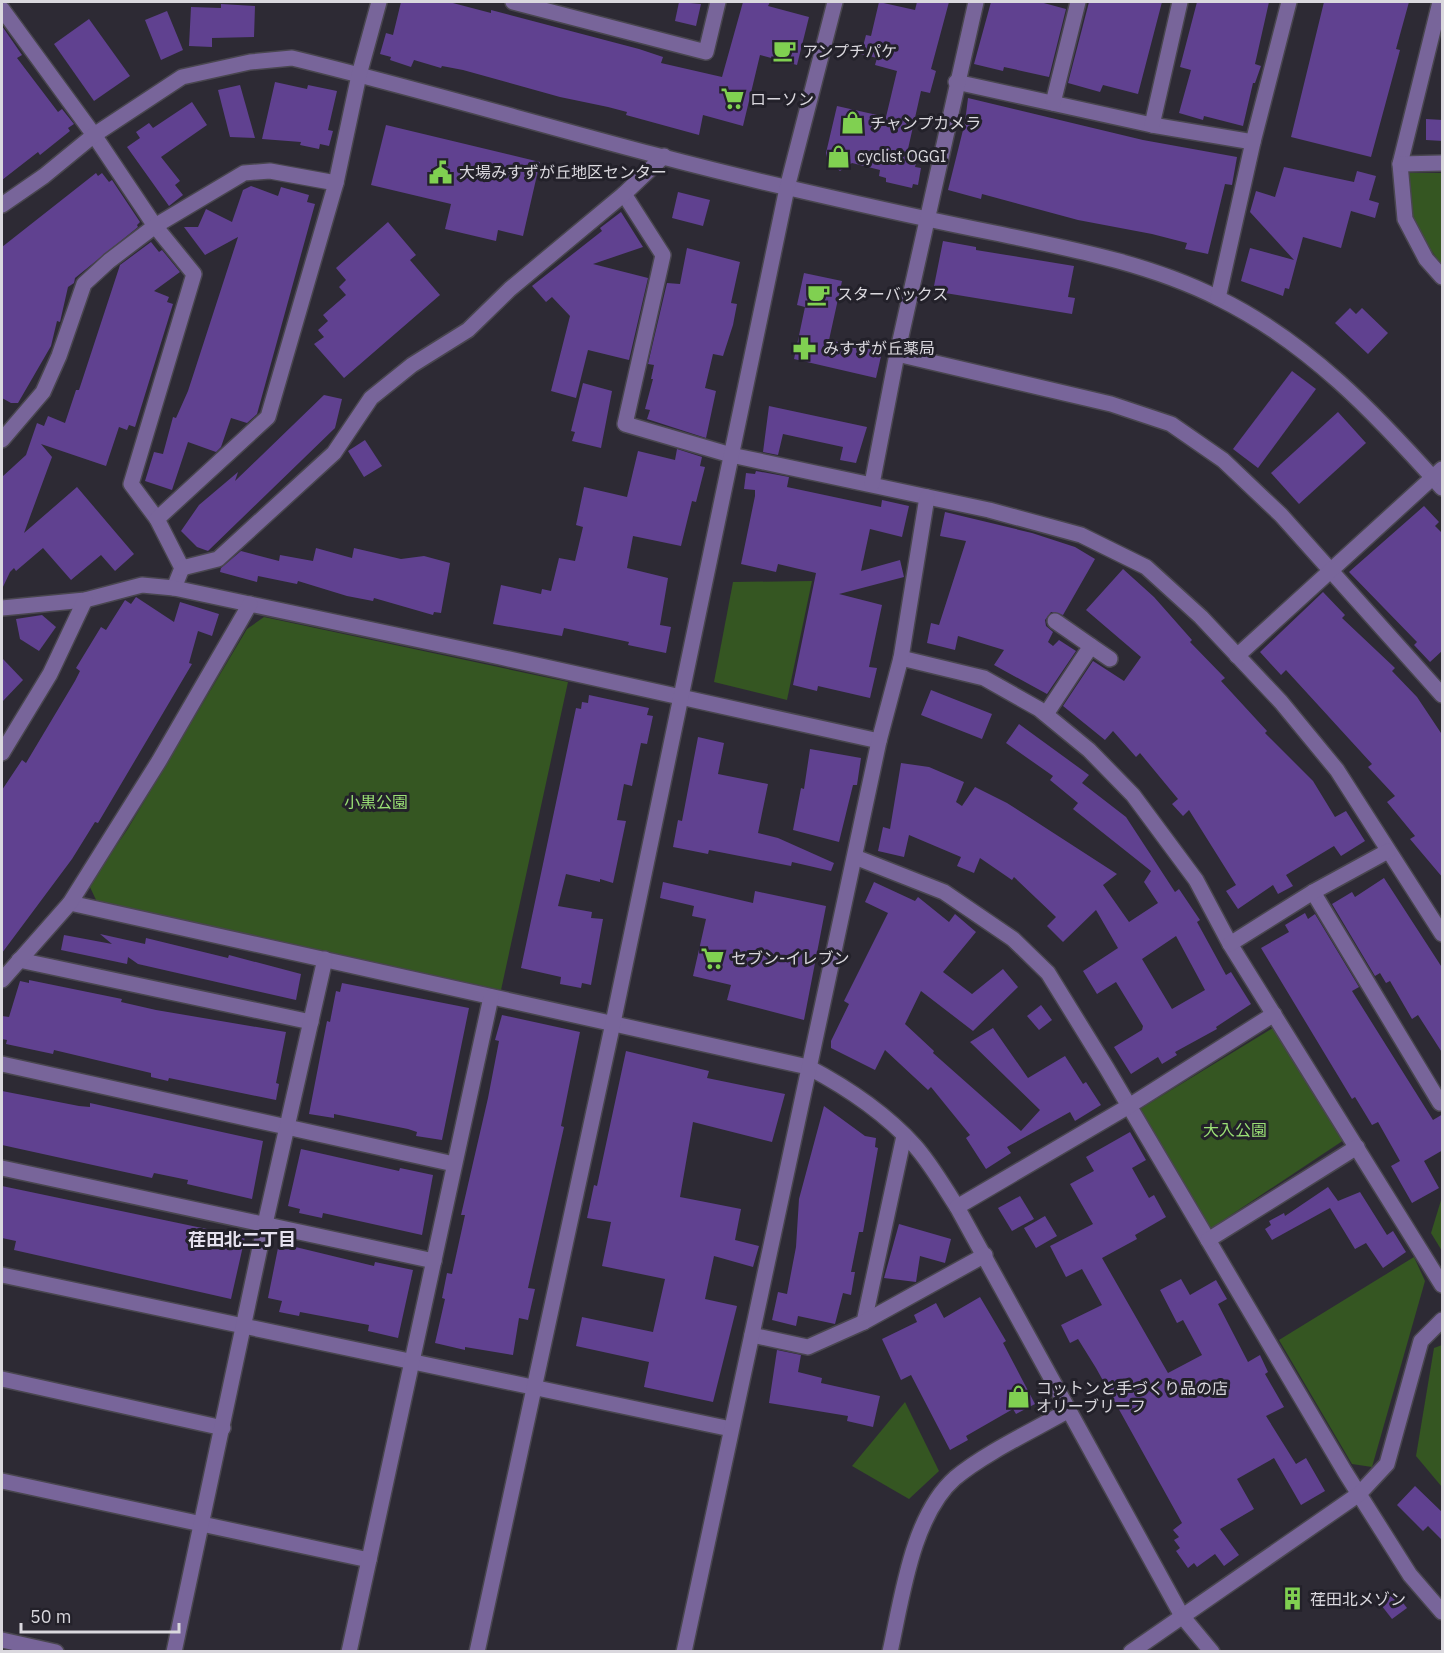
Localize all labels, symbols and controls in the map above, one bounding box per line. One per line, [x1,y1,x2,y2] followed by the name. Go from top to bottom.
[771,38,797,64] cafe icon: アンプチパケ
[802,41,897,61] place label: アンプチパケ
[719,86,745,112] supermarket icon: ローソン
[750,89,814,109] place label: ローソン
[839,110,865,136] shop icon: チャンプカメラ
[870,113,981,133] place label: チャンプカメラ
[826,143,852,169] shop icon: cyclist OGGI
[857,146,946,166] place label: cyclist OGGI
[428,159,454,185] public building icon: 大場みすずが丘地区センター
[459,162,667,182] place label: 大場みすずが丘地区センター
[806,281,832,307] cafe icon: スターバックス
[837,284,948,304] place label: スターバックス
[792,335,818,361] pharmacy icon: みすずが丘薬局
[823,338,935,358] place label: みすずが丘薬局
[344,792,408,812] park label: 小黒公園
[700,945,726,971] supermarket icon: セブン-イレブン
[731,948,849,968] place label: セブン-イレブン
[1203,1120,1267,1140] park label: 大入公園
[188,1228,296,1251] district label: 荏田北二丁目
[1036,1378,1228,1416] place label: コットンと手づくり品の店 オリーブリーフ
[1005,1384,1031,1410] shop icon: コットンと手づくり品の店 オリーブリーフ
[1279,1586,1305,1612] building icon: 荏田北メゾン
[1310,1589,1406,1609] place label: 荏田北メゾン
[21,1596,178,1634] scale bar
[30,1605,72,1628] text: 50 m

